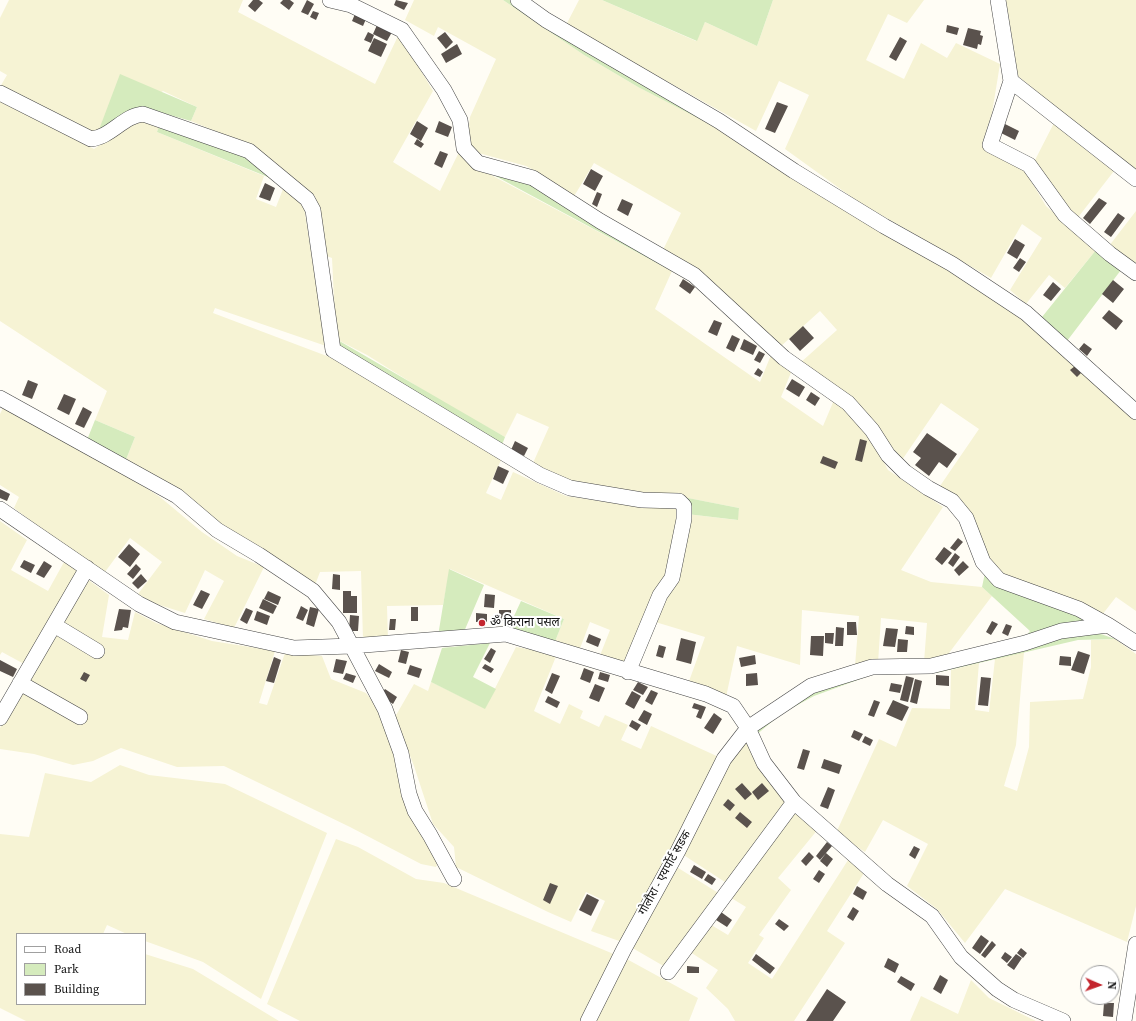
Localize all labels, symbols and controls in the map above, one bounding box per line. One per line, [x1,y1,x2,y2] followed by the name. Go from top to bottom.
[490,616,560,630] place label: ॐ किराना पसल
[477,618,487,628] marker: ॐ किराना पसल
[636,828,694,918] street label: गोलौरा - एयर्पोर्ट सडक
[16,933,146,1005] legend
[54,941,81,957] text: Road
[54,961,79,977] text: Park
[1080,965,1120,1005] north arrow
[54,981,99,997] text: Building
[1104,981,1119,990] text: N

